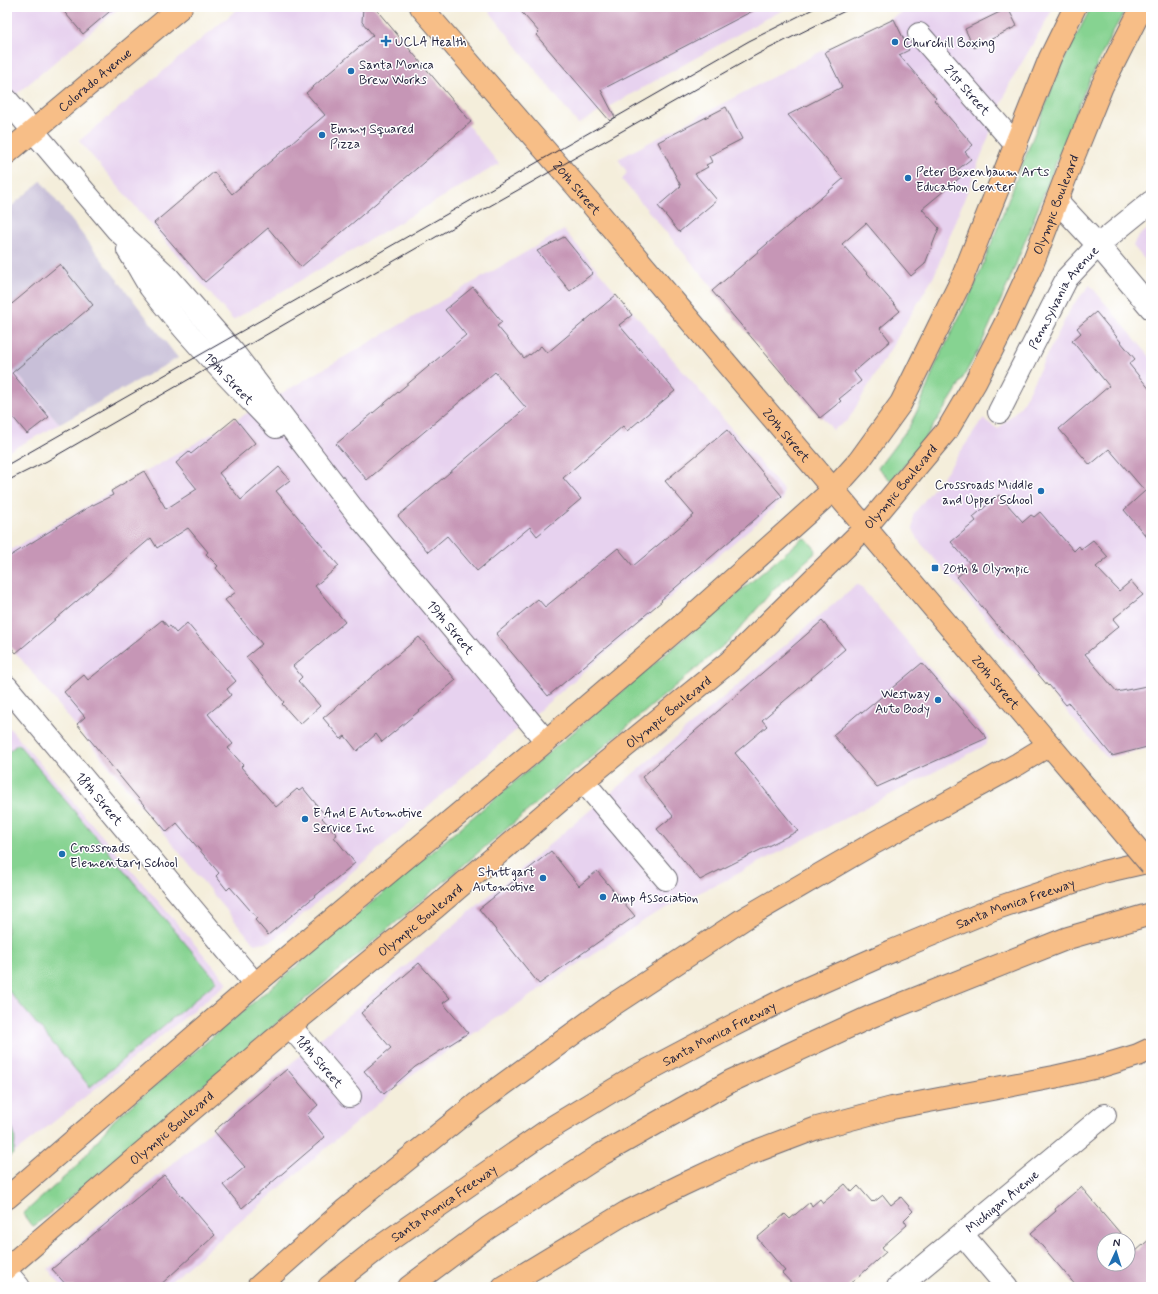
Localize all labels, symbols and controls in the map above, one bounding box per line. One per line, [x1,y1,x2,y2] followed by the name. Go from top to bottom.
[395,34,466,51] place label: UCLA Health
[380,35,392,47] marker: UCLA Health
[903,35,995,53] place label: Churchill Boxing
[890,37,900,47] marker: Churchill Boxing
[55,45,136,117] street label: Colorado Avenue
[359,57,434,89] place label: Santa Monica Brew Works
[940,62,994,120] street label: 21st Street
[346,66,356,76] marker: Santa Monica Brew Works
[330,121,414,153] place label: Emmy Squared Pizza
[317,130,327,140] marker: Emmy Squared Pizza
[1030,153,1083,257] street label: Olympic Boulevard
[548,158,604,219] street label: 20th Street
[916,164,1049,196] place label: Peter Boxenbaum Arts Education Center
[903,173,913,183] marker: Peter Boxenbaum Arts Education Center
[1025,243,1103,352] street label: Pennsylvania Avenue
[200,350,257,409] street label: 19th Street
[758,405,814,467] street label: 20th Street
[861,441,942,533] street label: Olympic Boulevard
[935,477,1033,509] place label: Crossroads Middle and Upper School
[1036,486,1046,496] marker: Crossroads Middle and Upper School
[943,561,1029,578] place label: 20th & Olympic
[930,563,940,573] marker: 20th & Olympic
[423,597,478,659] street label: 19th Street
[968,653,1023,714] street label: 20th Street
[623,673,715,753] street label: Olympic Boulevard
[875,686,930,718] place label: Westway Auto Body
[933,695,943,705] marker: Westway Auto Body
[72,769,126,830] street label: 18th Street
[313,805,423,837] place label: E And E Automotive Service Inc
[300,814,310,824] marker: E And E Automotive Service Inc
[70,840,178,872] place label: Crossroads Elementary School
[57,849,67,859] marker: Crossroads Elementary School
[472,864,535,896] place label: Stuttgart Automotive
[538,873,548,883] marker: Stuttgart Automotive
[954,875,1077,934] street label: Santa Monica Freeway
[375,881,467,961] street label: Olympic Boulevard
[611,890,698,907] place label: Amp Association
[598,892,608,902] marker: Amp Association
[660,998,779,1071] street label: Santa Monica Freeway
[291,1032,347,1092] street label: 18th Street
[126,1088,218,1170] street label: Olympic Boulevard
[388,1161,500,1247] street label: Santa Monica Freeway
[963,1166,1043,1237] street label: Michigan Avenue
[1096,1232,1136,1272] north arrow
[1112,1236,1121,1250] text: N

